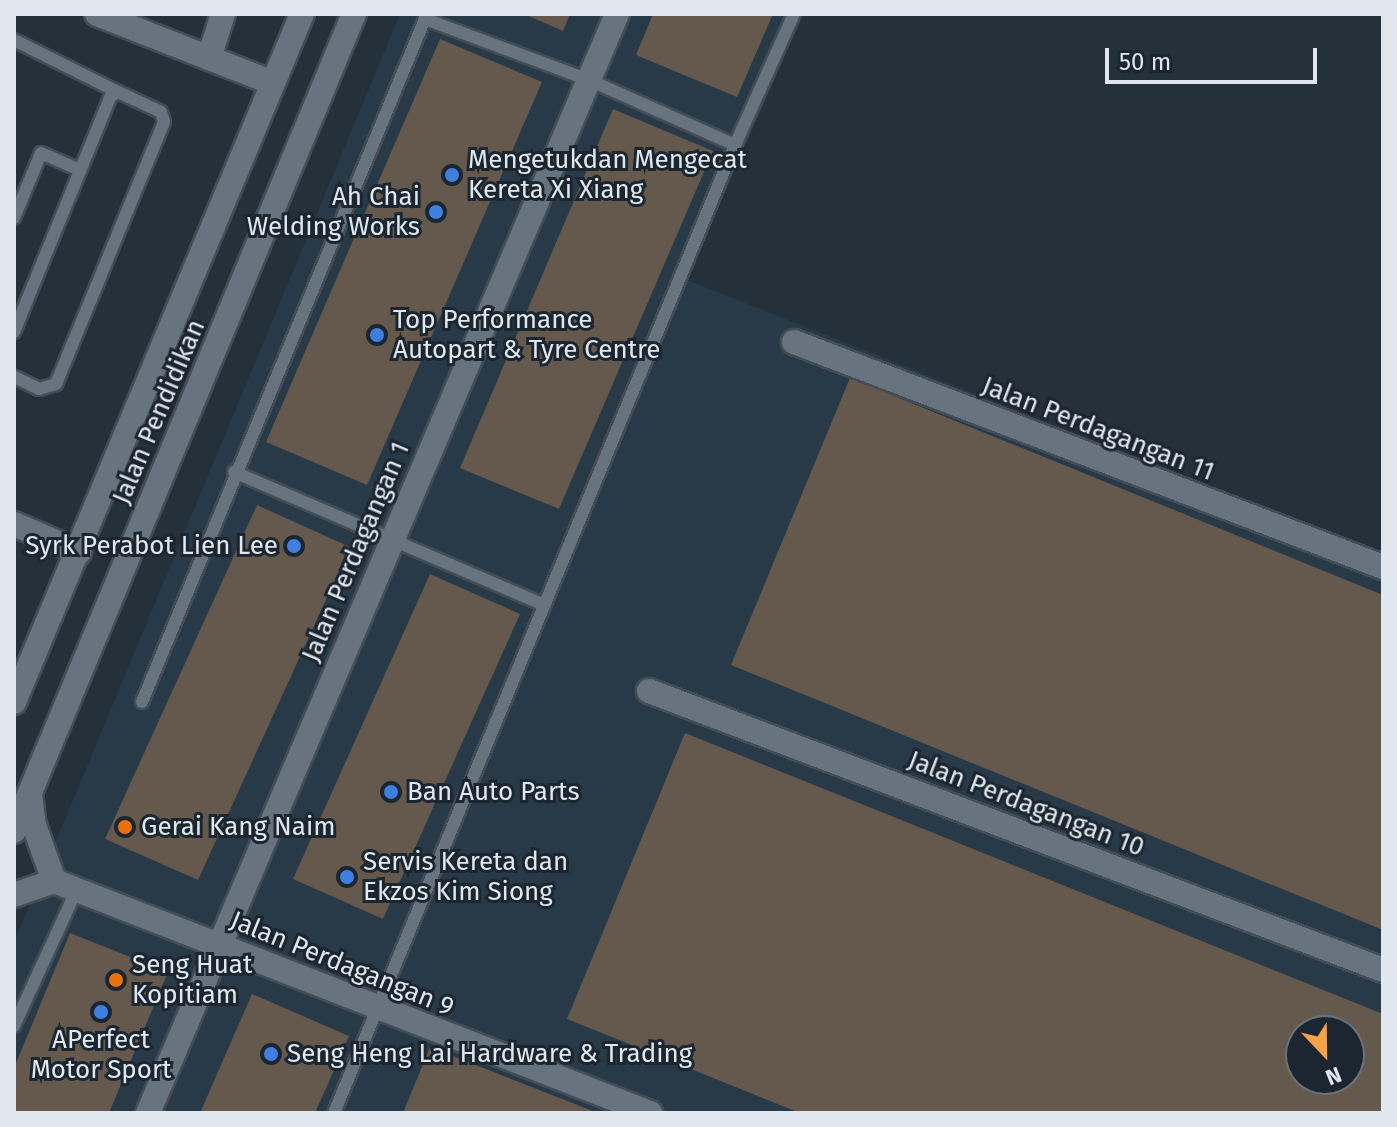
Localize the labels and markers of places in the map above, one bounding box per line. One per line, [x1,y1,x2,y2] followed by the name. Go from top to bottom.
[468,144,747,206] place label: Mengetukdan Mengecat Kereta Xi Xiang
[443,166,461,184] marker: Mengetukdan Mengecat Kereta Xi Xiang
[247,181,420,242] place label: Ah Chai Welding Works
[427,203,445,221] marker: Ah Chai Welding Works
[393,304,660,366] place label: Top Performance Autopart & Tyre Centre
[368,326,386,344] marker: Top Performance Autopart & Tyre Centre
[25,530,278,562] place label: Syrk Perabot Lien Lee
[285,537,303,555] marker: Syrk Perabot Lien Lee
[407,776,580,808] place label: Ban Auto Parts
[382,783,400,801] marker: Ban Auto Parts
[141,811,336,843] place label: Gerai Kang Naim
[116,818,134,836] marker: Gerai Kang Naim
[363,846,568,908] place label: Servis Kereta dan Ekzos Kim Siong
[338,868,356,886] marker: Servis Kereta dan Ekzos Kim Siong
[132,949,252,1010] place label: Seng Huat Kopitiam
[107,971,125,989] marker: Seng Huat Kopitiam
[92,1003,110,1021] marker: APerfect Motor Sport
[31,1024,171,1086] place label: APerfect Motor Sport
[287,1038,692,1070] place label: Seng Heng Lai Hardware & Trading
[262,1045,280,1063] marker: Seng Heng Lai Hardware & Trading

